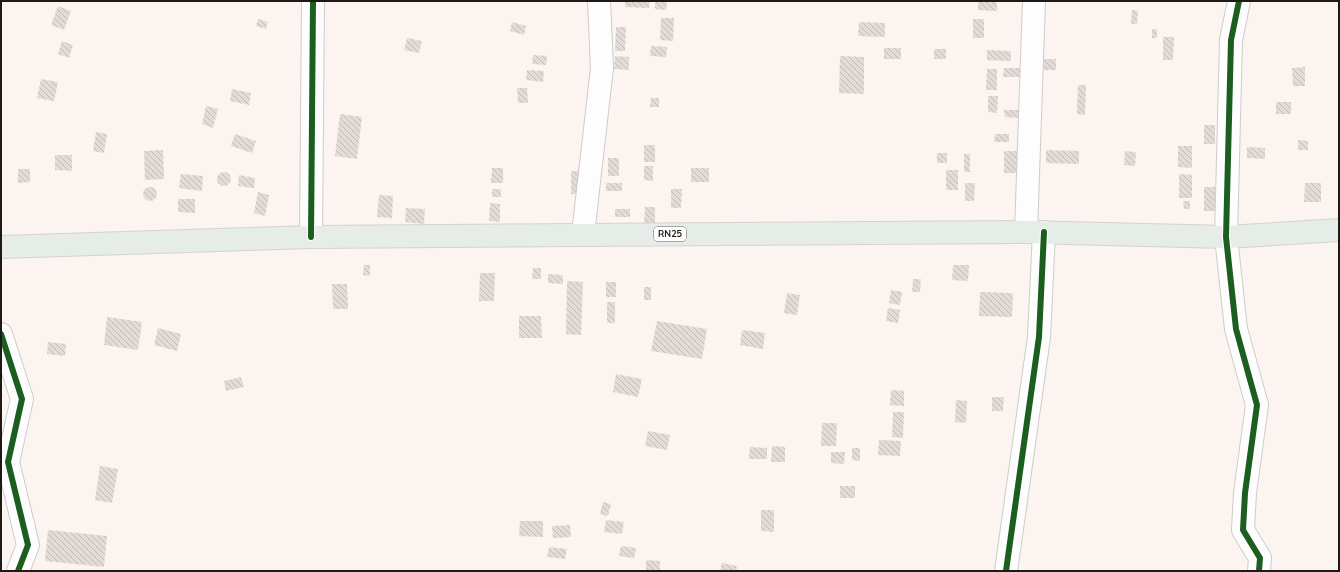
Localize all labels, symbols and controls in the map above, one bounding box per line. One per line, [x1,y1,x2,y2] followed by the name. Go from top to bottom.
[654,227,686,241] road number: RN25

